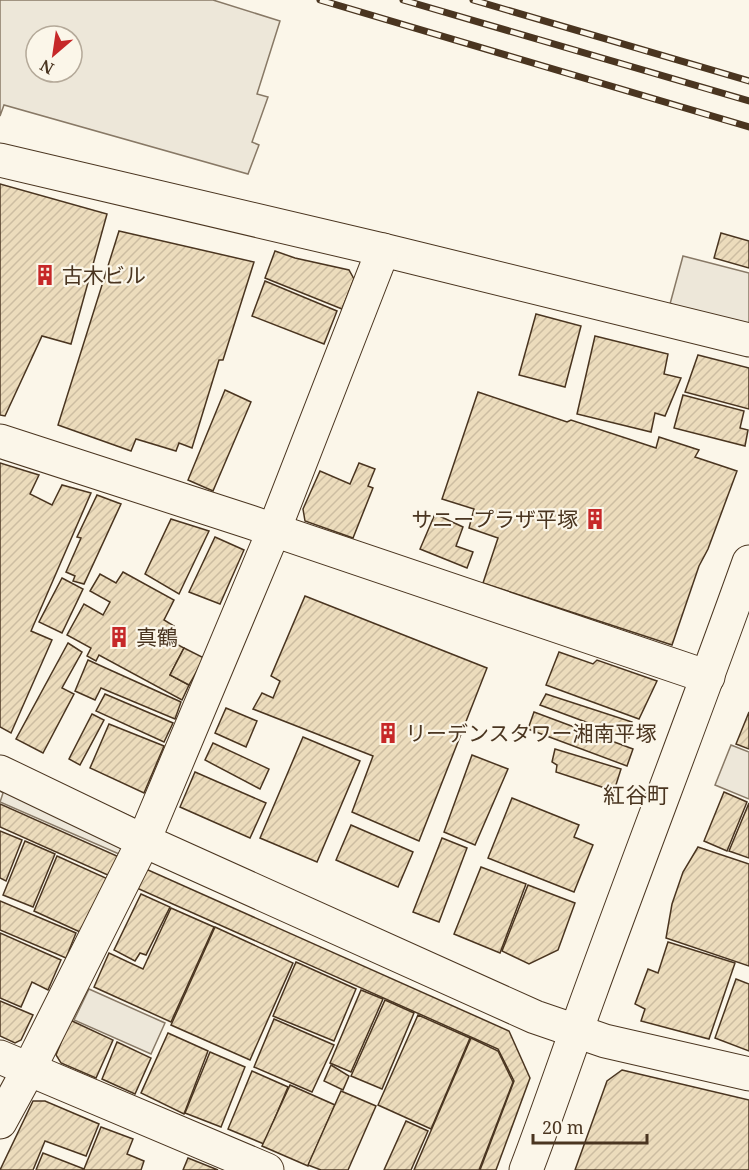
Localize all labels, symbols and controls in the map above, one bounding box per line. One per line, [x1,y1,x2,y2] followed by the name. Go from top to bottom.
[24,24,84,84] north arrow
[36,54,58,80] text: N
[62,261,146,289] place label: 古木ビル
[33,263,57,287] building icon: 古木ビル
[411,505,578,533] place label: サニープラザ平塚
[583,507,607,531] building icon: サニープラザ平塚
[136,623,178,651] place label: 真鶴
[107,625,131,649] building icon: 真鶴
[405,719,657,747] place label: リーデンスタワー湘南平塚
[376,721,400,745] building icon: リーデンスタワー湘南平塚
[603,779,669,809] district label: 紅谷町
[533,1107,647,1145] scale bar
[542,1115,584,1139] text: 20 m

